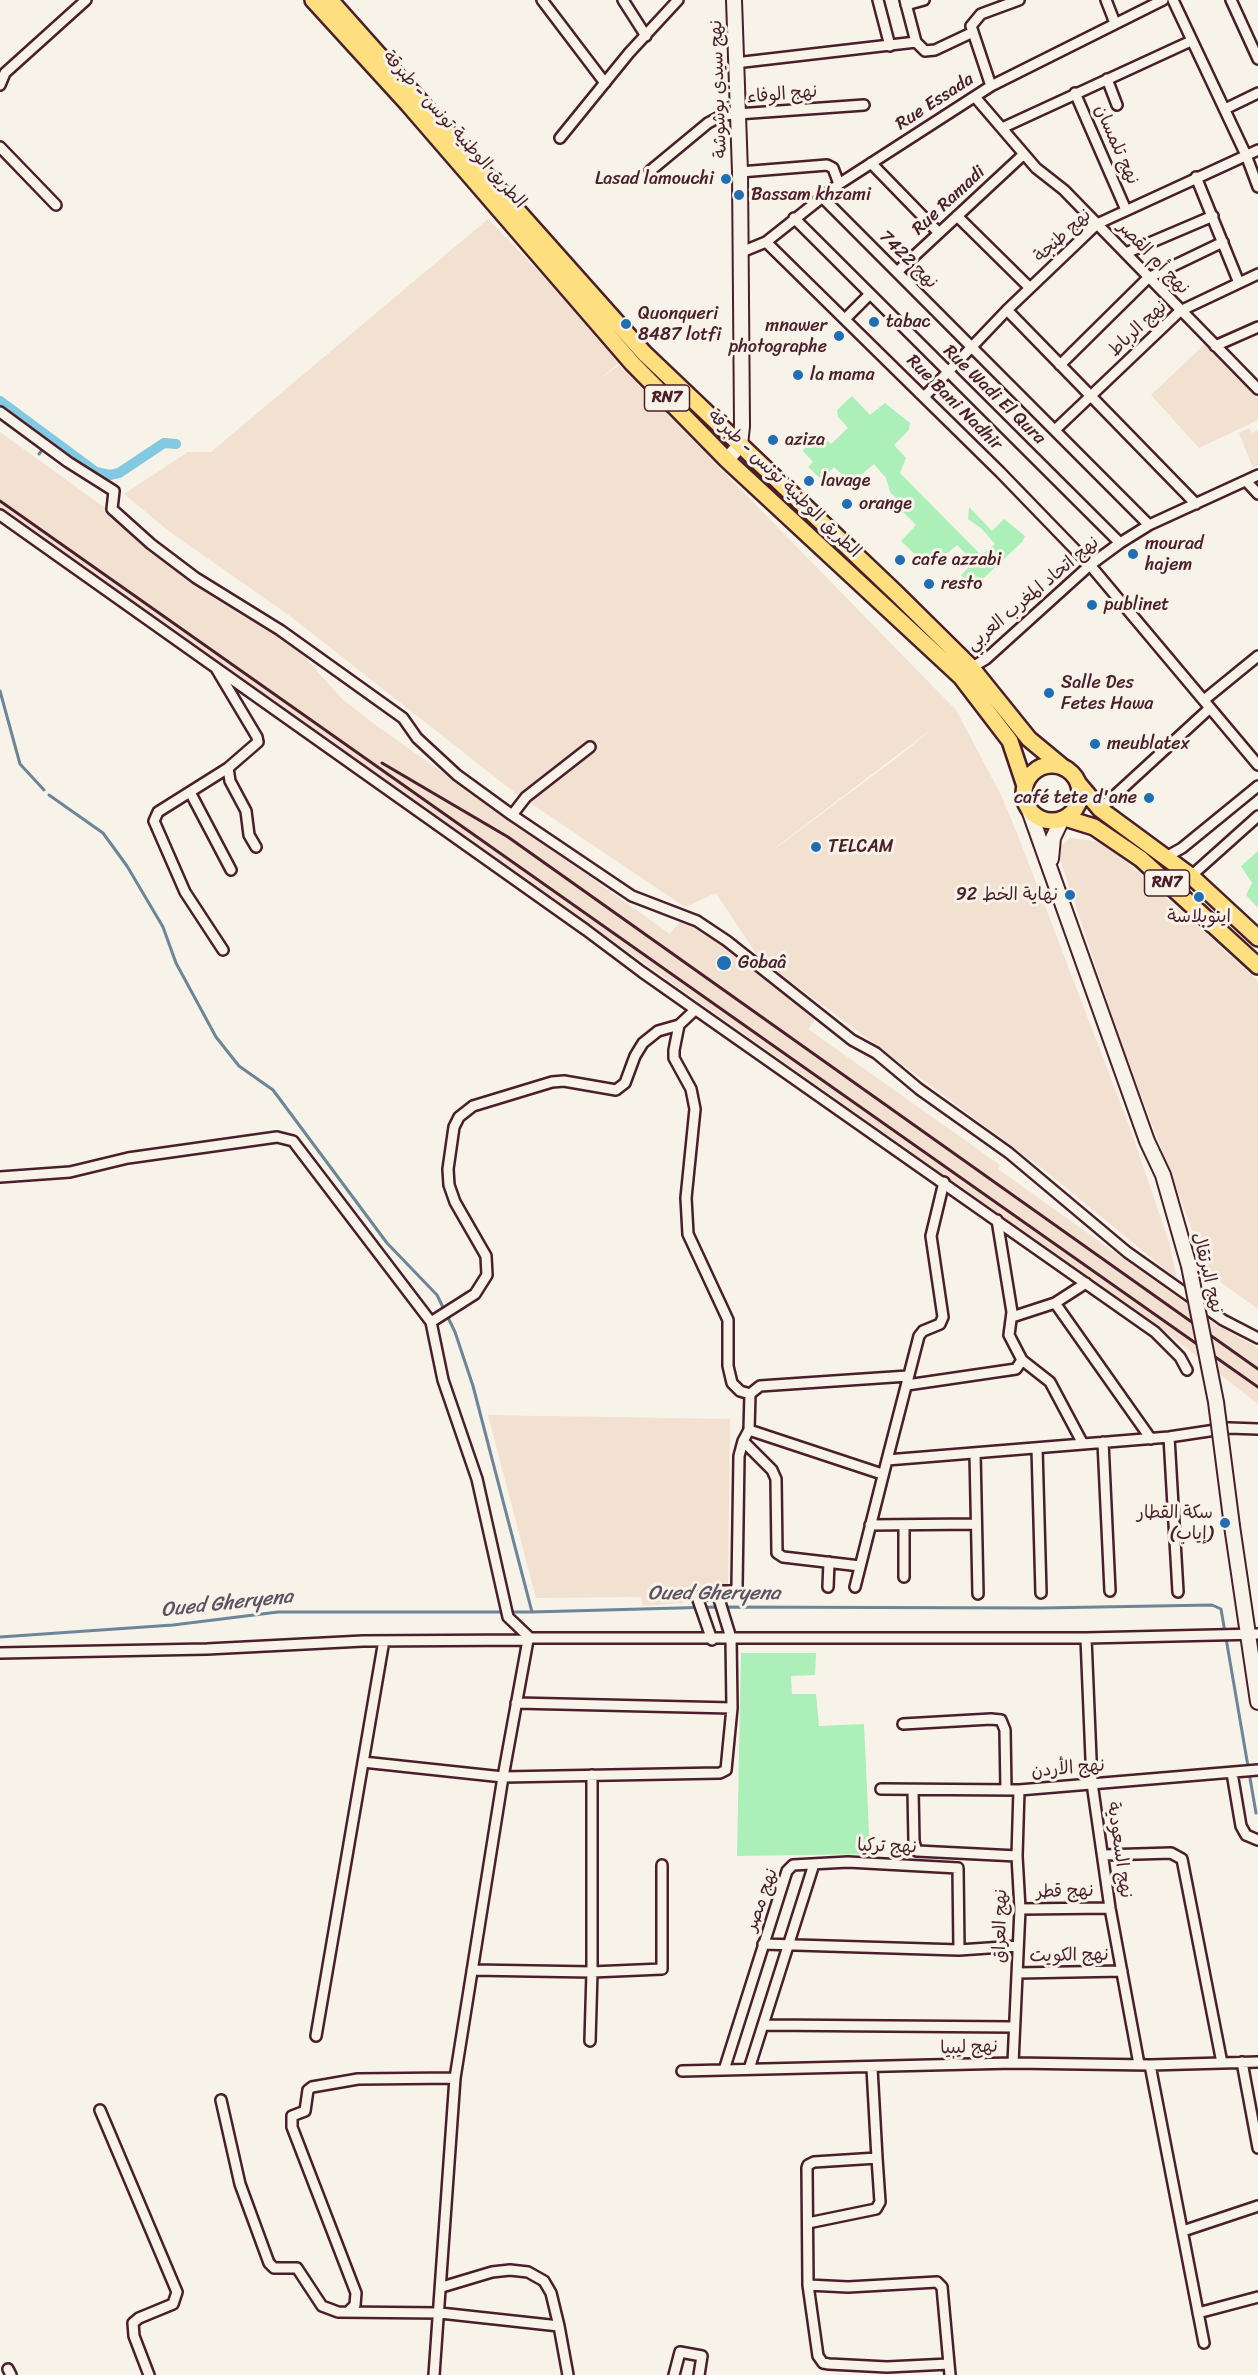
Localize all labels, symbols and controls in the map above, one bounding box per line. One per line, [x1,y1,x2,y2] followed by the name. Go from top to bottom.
[706,20,732,158] street label: نهج سيدي بوشوشة
[378,47,530,213] street label: الطريق الوطنية تونس - طبرقة
[892,69,978,135] street label: Rue Essada
[746,81,818,109] street label: نهج الوفاء
[1089,102,1143,188] street label: نهج تلمسان
[908,162,990,240] street label: Rue Ramadi
[595,168,714,190] place label: Lasad lamouchi
[719,172,733,186] marker: Lasad lamouchi
[751,184,871,206] place label: Bassam khzami
[732,188,746,202] marker: Bassam khzami
[1030,205,1096,267] street label: نهج طنجة
[1113,217,1193,299] street label: نهج أم القصر
[874,226,942,294] street label: نهج 7422
[1104,296,1172,362] street label: نهج الرباط
[638,303,721,346] place label: Quonqueri 8487 lotfi
[886,311,931,333] place label: tabac
[729,315,827,358] place label: mnawer photographe
[867,315,881,329] marker: tabac
[619,317,633,331] marker: Quonqueri 8487 lotfi
[832,329,846,343] marker: mnawer photographe
[938,341,1050,449] street label: Rue Wadi El Qura
[901,350,1007,456] street label: Rue Bani Nadhir
[810,364,875,386] place label: la mama
[791,368,805,382] marker: la mama
[644,385,690,411] road number: RN7
[703,405,865,563] street label: الطريق الوطنية تونس - طبرقة
[785,429,825,451] place label: aziza
[766,433,780,447] marker: aziza
[821,470,870,492] place label: lavage
[802,474,816,488] marker: lavage
[859,493,912,515] place label: orange
[840,497,854,511] marker: orange
[962,532,1104,656] street label: نهج اتحاد المغرب العربي
[1145,533,1204,576] place label: mourad hajem
[1126,547,1140,561] marker: mourad hajem
[912,549,1002,571] place label: cafe azzabi
[893,553,907,567] marker: cafe azzabi
[941,573,982,595] place label: resto
[922,577,936,591] marker: resto
[1104,594,1169,616] place label: publinet
[1085,598,1099,612] marker: publinet
[1061,672,1153,714] place label: Salle Des Fetes Hawa
[1042,686,1056,700] marker: Salle Des Fetes Hawa
[1107,733,1190,755] place label: meublatex
[1088,737,1102,751] marker: meublatex
[1014,787,1137,809] place label: café tete d'ane
[1142,791,1156,805] marker: café tete d'ane
[828,836,893,858] place label: TELCAM
[809,840,823,854] marker: TELCAM
[1144,870,1190,896] road number: RN7
[956,884,1058,906] place label: نهاية الخط 92
[1063,888,1077,902] marker: نهاية الخط 92
[1192,890,1206,904] marker: اينوبلاسة
[1167,906,1231,928] place label: اينوبلاسة
[738,952,786,974] place label: Gobaâ
[715,954,733,972] marker: Gobaâ
[1187,1230,1227,1316] street label: نهج البرتقال
[1137,1502,1213,1544] place label: سكة القطار (إياب)
[1218,1516,1232,1530] marker: سكة القطار (إياب)
[648,1582,780,1606] water label: Oued Gheryena
[160,1585,294,1623] water label: Oued Gheryena
[1030,1755,1106,1783] street label: نهج الأردن
[1102,1800,1136,1900] street label: نهج السعودية
[857,1835,917,1859] street label: نهج تركيا
[741,1866,783,1934] street label: نهج مصر
[1036,1881,1094,1903] street label: نهج قطر
[990,1889,1012,1963] street label: نهج العراق
[1029,1945,1109,1967] street label: نهج الكويت
[940,2036,998,2060] street label: نهج ليبيا

